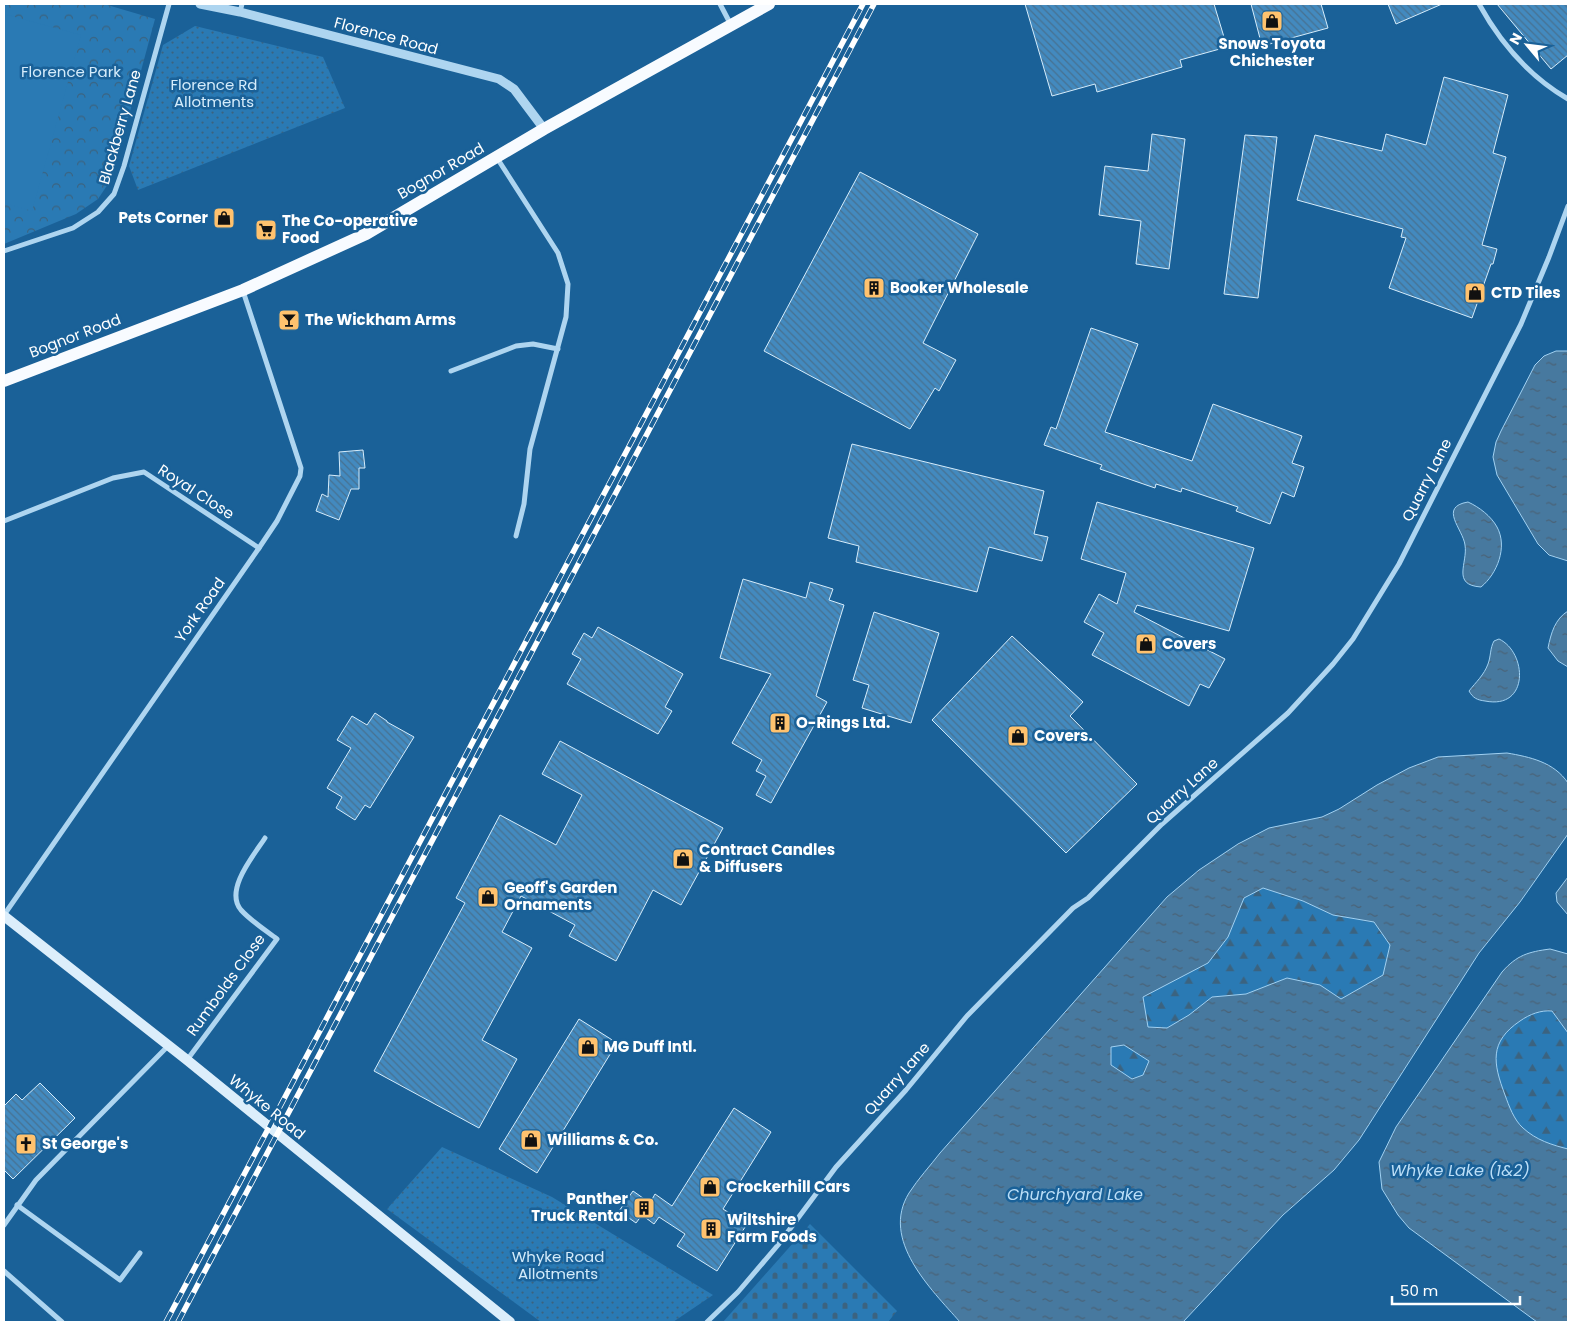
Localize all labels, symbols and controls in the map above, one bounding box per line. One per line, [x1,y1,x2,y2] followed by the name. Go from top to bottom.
[1260,9,1284,33] shop icon: Snows Toyota Chichester
[332,12,440,59] street label: Florence Road
[1502,20,1552,70] north arrow
[1504,29,1527,48] text: N
[1218,33,1326,71] place label: Snows Toyota Chichester
[21,61,121,82] park label: Florence Park
[93,67,146,187] street label: Blackberry Lane
[170,74,258,112] park label: Florence Rd Allotments
[394,137,488,204] street label: Bognor Road
[212,206,236,230] shop icon: Pets Corner
[119,207,209,228] place label: Pets Corner
[282,210,418,248] place label: The Co-operative Food
[254,218,278,242] supermarket icon: The Co-operative Food
[862,276,886,300] building icon: Booker Wholesale
[890,277,1028,298] place label: Booker Wholesale
[1463,281,1487,305] shop icon: CTD Tiles
[1491,282,1561,303] place label: CTD Tiles
[26,308,124,363] street label: Bognor Road
[277,308,301,332] bar icon: The Wickham Arms
[305,309,456,330] place label: The Wickham Arms
[1397,435,1457,525] street label: Quarry Lane
[154,459,238,524] street label: Royal Close
[170,573,230,646] street label: York Road
[1134,632,1158,656] shop icon: Covers
[1162,633,1216,654] place label: Covers
[768,711,792,735] building icon: O-Rings Ltd.
[796,712,890,733] place label: O-Rings Ltd.
[1006,724,1030,748] shop icon: Covers.
[1034,725,1093,746] place label: Covers.
[1141,752,1222,829] street label: Quarry Lane
[699,839,835,877] place label: Contract Candles & Diffusers
[671,847,695,871] shop icon: Contract Candles & Diffusers
[504,877,617,915] place label: Geoff's Garden Ornaments
[476,885,500,909] shop icon: Geoff's Garden Ornaments
[181,929,270,1040] street label: Rumbolds Close
[576,1035,600,1059] shop icon: MG Duff Intl.
[604,1036,697,1057] place label: MG Duff Intl.
[859,1038,934,1120] street label: Quarry Lane
[225,1069,310,1144] street label: Whyke Road
[519,1128,543,1152] shop icon: Williams & Co.
[547,1129,658,1150] place label: Williams & Co.
[14,1132,38,1156] church icon: St George's
[42,1133,128,1154] place label: St George's
[1390,1159,1530,1182] water label: Whyke Lake (1&2)
[698,1175,722,1199] shop icon: Crockerhill Cars
[726,1176,850,1197] place label: Crockerhill Cars
[1007,1183,1143,1206] water label: Churchyard Lake
[531,1188,629,1226] place label: Panther Truck Rental
[632,1196,656,1220] building icon: Panther Truck Rental
[727,1209,817,1247] place label: Wiltshire Farm Foods
[699,1217,723,1241] building icon: Wiltshire Farm Foods
[512,1246,604,1284] park label: Whyke Road Allotments
[1392,1274,1520,1306] scale bar
[1400,1280,1438,1301] text: 50 m

